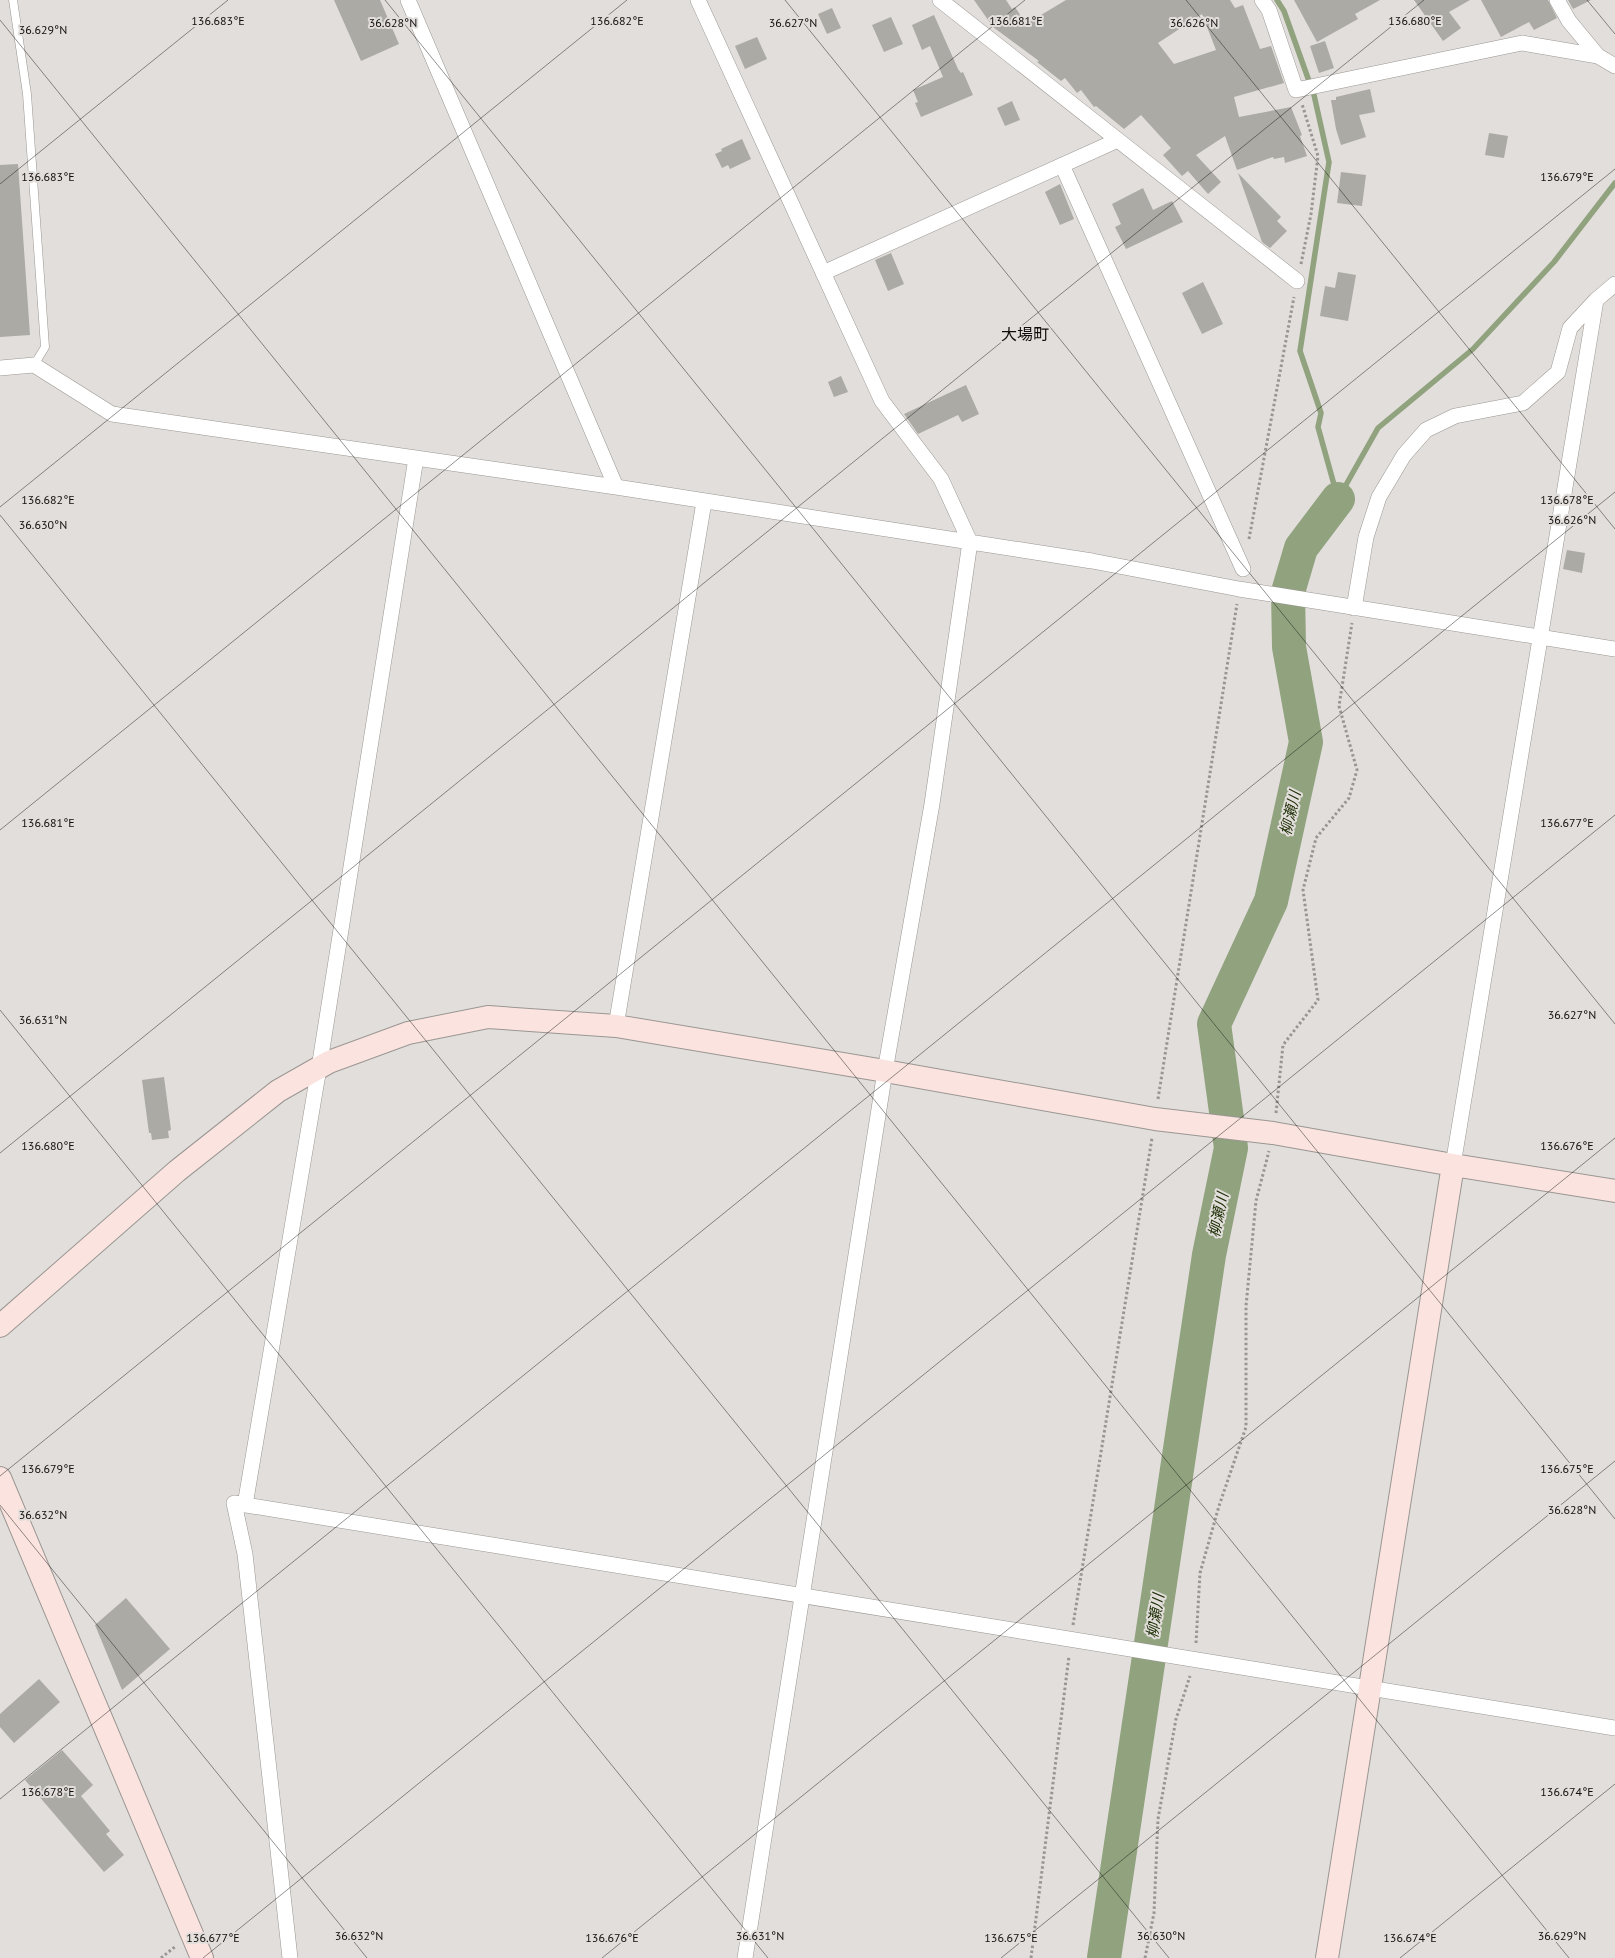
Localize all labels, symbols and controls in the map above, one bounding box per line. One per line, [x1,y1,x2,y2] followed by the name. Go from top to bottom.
[191,13,245,28] text: 136.683°E
[590,13,644,28] text: 136.682°E
[989,13,1043,28] text: 136.681°E
[1388,13,1442,28] text: 136.680°E
[369,15,417,30] text: 36.628°N
[769,15,817,30] text: 36.627°N
[1170,15,1218,30] text: 36.626°N
[19,22,67,37] text: 36.629°N
[21,169,75,184] text: 136.683°E
[1540,169,1594,184] text: 136.679°E
[1001,324,1049,344] district label: 大場町
[21,492,75,507] text: 136.682°E
[1540,492,1594,507] text: 136.678°E
[1548,512,1596,527] text: 36.626°N
[19,517,67,532] text: 36.630°N
[1276,787,1305,837] water label: 柳瀬川
[21,815,75,830] text: 136.681°E
[1540,815,1594,830] text: 136.677°E
[1548,1007,1596,1022] text: 36.627°N
[19,1012,67,1027] text: 36.631°N
[21,1138,75,1153] text: 136.680°E
[1540,1138,1594,1153] text: 136.676°E
[1204,1189,1232,1239] water label: 柳瀬川
[21,1461,75,1476] text: 136.679°E
[1540,1461,1594,1476] text: 136.675°E
[1548,1502,1596,1517] text: 36.628°N
[19,1507,67,1522] text: 36.632°N
[1142,1590,1168,1640] water label: 柳瀬川
[21,1784,75,1799] text: 136.678°E
[1540,1784,1594,1799] text: 136.674°E
[335,1928,383,1943] text: 36.632°N
[736,1928,784,1943] text: 36.631°N
[1137,1928,1185,1943] text: 36.630°N
[1538,1928,1586,1943] text: 36.629°N
[186,1930,240,1945] text: 136.677°E
[585,1930,639,1945] text: 136.676°E
[984,1930,1038,1945] text: 136.675°E
[1383,1930,1437,1945] text: 136.674°E

